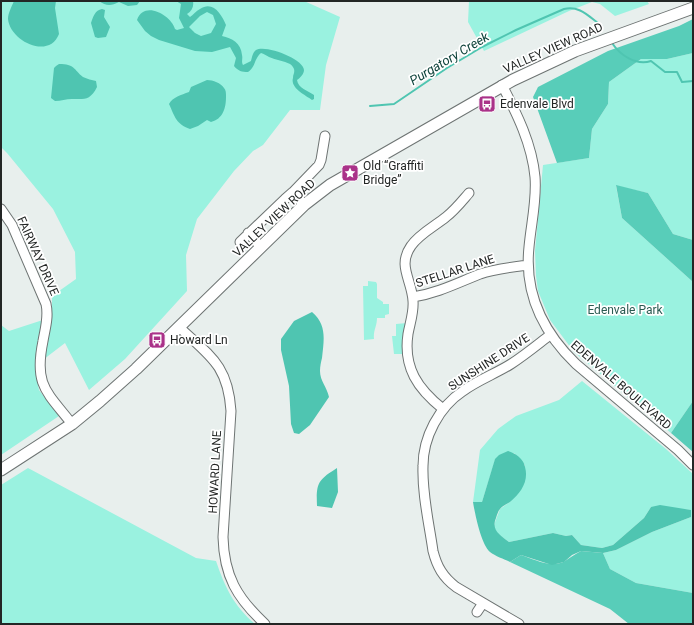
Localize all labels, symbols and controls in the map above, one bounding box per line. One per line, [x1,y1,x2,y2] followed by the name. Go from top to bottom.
[501,20,605,76] street label: VALLEY VIEW ROAD
[407,29,492,88] water label: Purgatory Creek
[477,94,497,114] bus stop icon: Edenvale Blvd
[500,97,574,111] place label: Edenvale Blvd
[363,159,424,187] place label: Old “Graffiti Bridge”
[340,163,360,183] place icon: Old “Graffiti Bridge”
[230,176,318,260] street label: VALLEY VIEW ROAD
[14,214,62,298] street label: FAIRWAY DRIVE
[414,252,496,290] street label: STELLAR LANE
[587,303,663,317] park label: Edenvale Park
[147,330,167,350] bus stop icon: Howard Ln
[446,331,532,393] street label: SUNSHINE DRIVE
[170,333,228,347] place label: Howard Ln
[568,338,674,433] street label: EDENVALE BOULEVARD
[206,430,224,514] street label: HOWARD LANE

